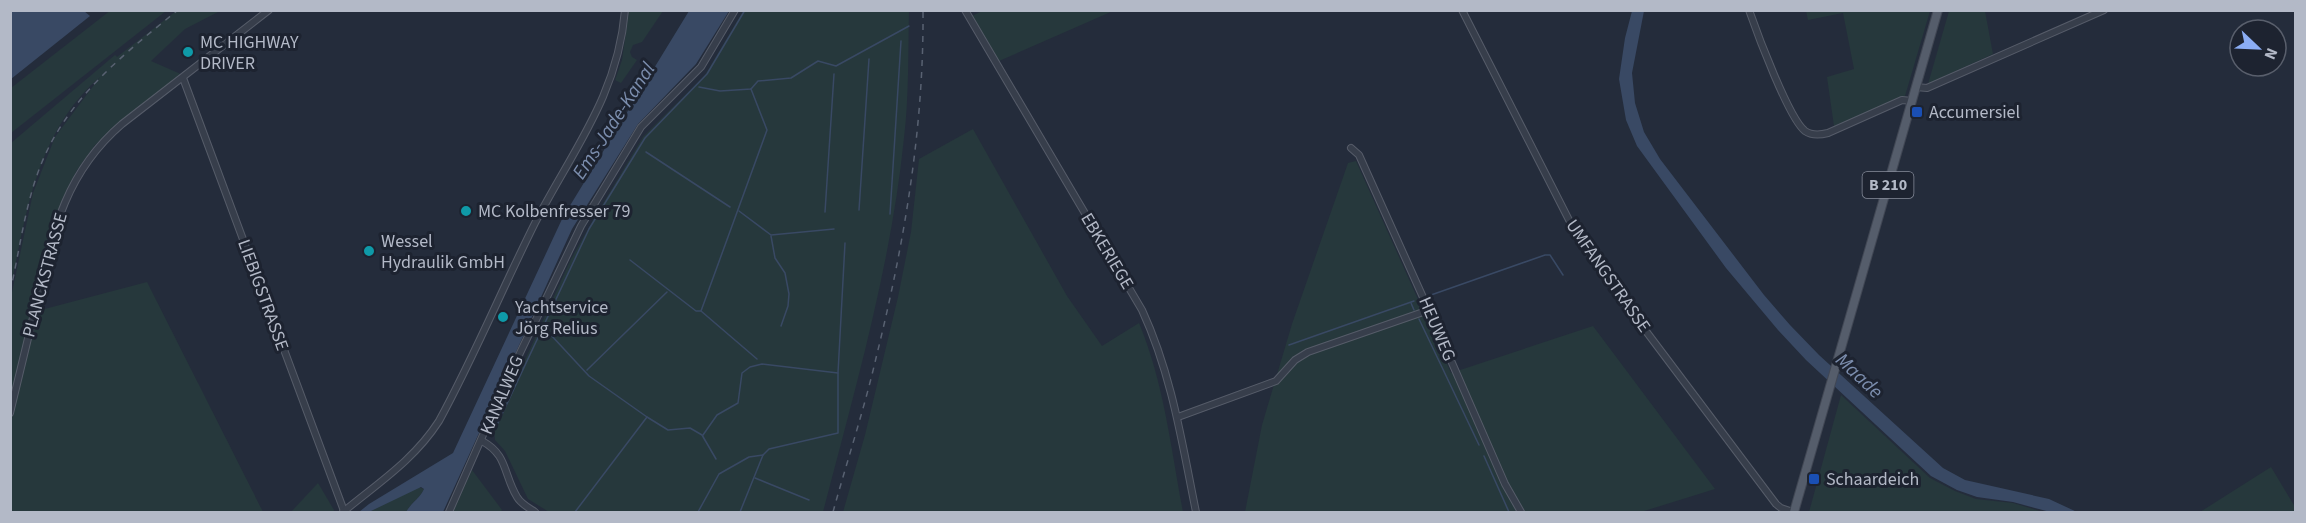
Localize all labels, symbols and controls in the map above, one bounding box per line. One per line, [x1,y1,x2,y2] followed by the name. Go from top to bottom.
[2228,18,2288,78] north arrow
[200,30,299,76] place label: MC HIGHWAY DRIVER
[2259,44,2283,63] text: N
[181,45,195,59] marker: MC HIGHWAY DRIVER
[566,57,662,185] water label: Ems-Jade-Kanal
[1929,100,2020,125] place label: Accumersiel
[1910,105,1924,119] marker: Accumersiel
[1862,172,1914,198] road number: B 210
[478,199,630,224] place label: MC Kolbenfresser 79
[459,204,473,218] marker: MC Kolbenfresser 79
[1074,208,1140,294] street label: EBKERIEGE
[16,210,74,340] street label: PLANCKSTRASSE
[1560,214,1656,338] street label: UMFANGSTRASSE
[381,229,505,275] place label: Wessel Hydraulik GmbH
[231,236,295,354] street label: LIEBIGSTRASSE
[362,244,376,258] marker: Wessel Hydraulik GmbH
[1412,293,1462,365] street label: HEUWEG
[514,295,608,341] place label: Yachtservice Jörg Relius
[496,310,510,324] marker: Yachtservice Jörg Relius
[1829,347,1889,405] water label: Maade
[474,351,530,439] street label: KANALWEG
[1826,467,1919,492] place label: Schaardeich
[1807,472,1821,486] marker: Schaardeich

